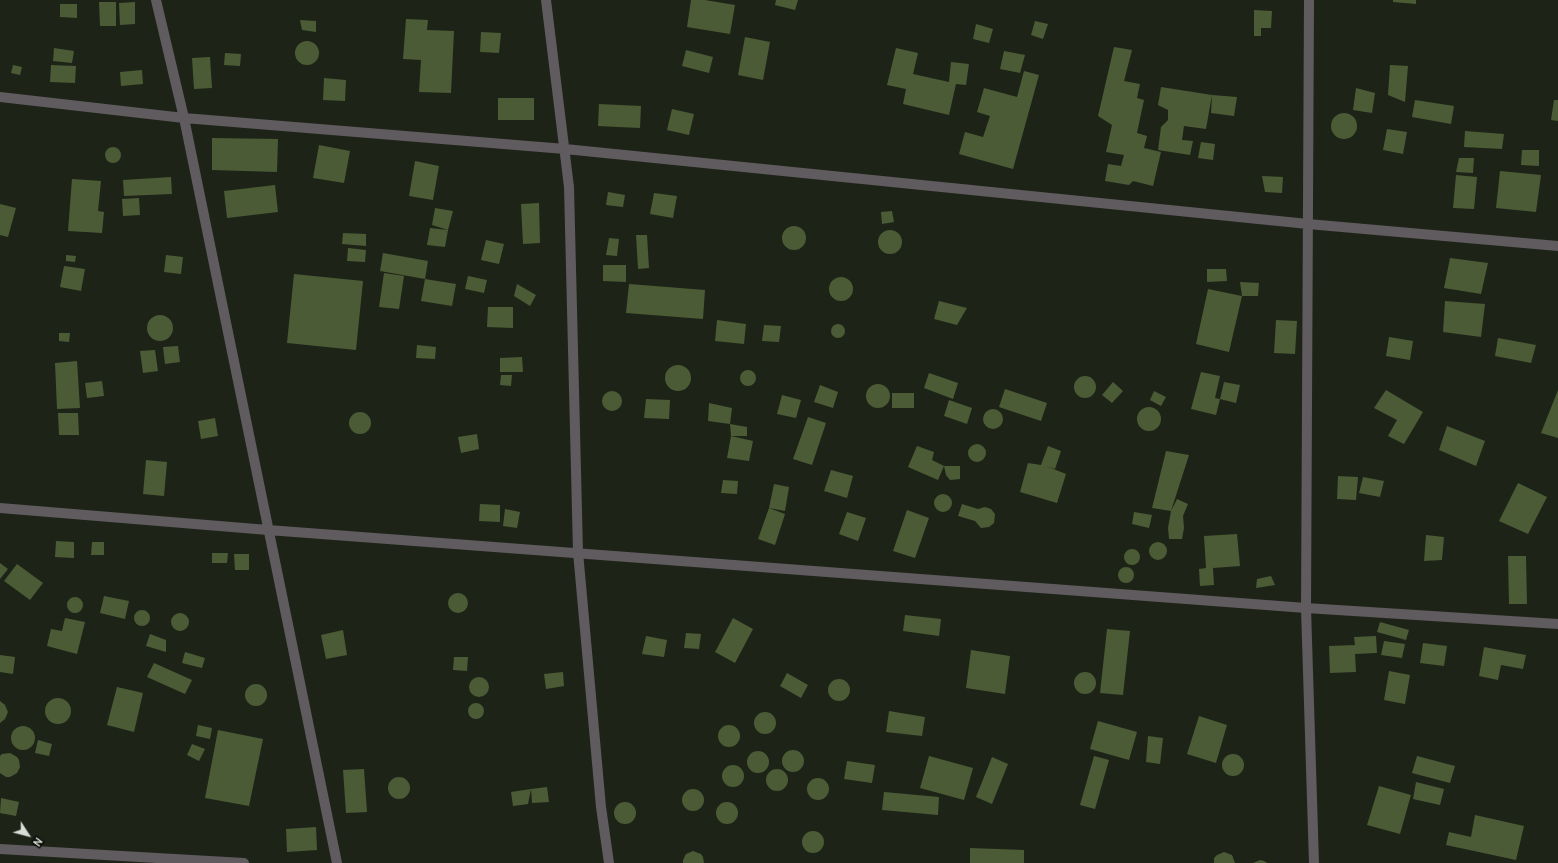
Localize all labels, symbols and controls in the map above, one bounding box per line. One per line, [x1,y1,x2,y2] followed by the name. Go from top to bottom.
[8,815,48,855] north arrow
[30,835,46,849] text: N

